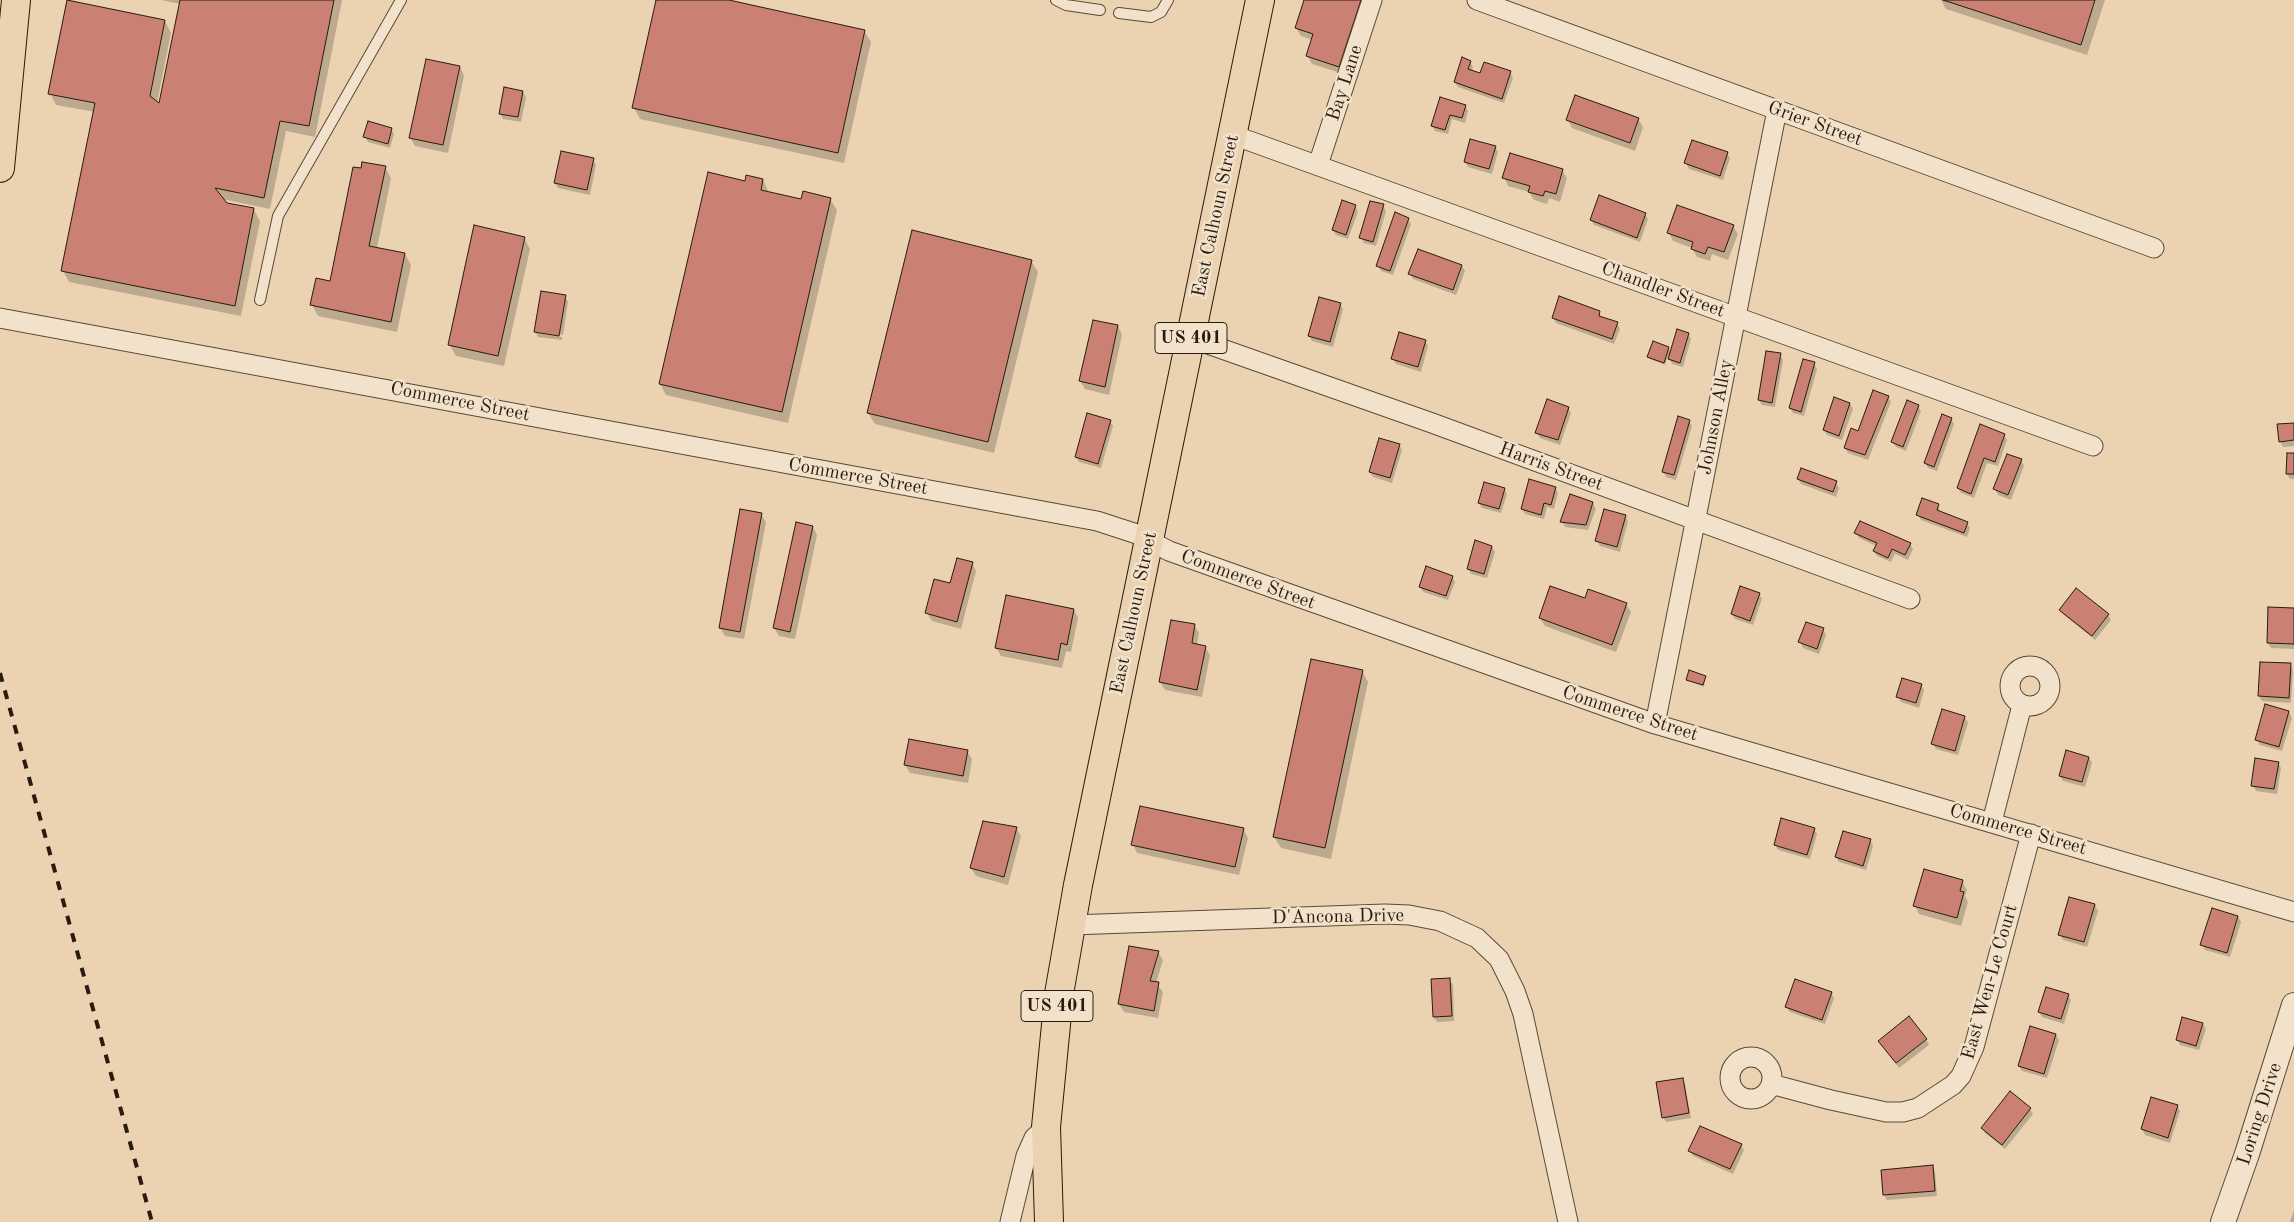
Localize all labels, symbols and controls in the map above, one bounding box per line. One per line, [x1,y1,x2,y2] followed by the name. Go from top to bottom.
[1322,42,1368,124] street label: Bay Lane
[1765,96,1865,152] street label: Grier Street
[1188,133,1244,299] street label: East Calhoun Street
[1598,257,1728,323] street label: Chandler Street
[1155,322,1227,353] road number: US 401
[1694,357,1738,477] street label: Johnson Alley
[388,377,532,427] street label: Commerce Street
[1496,438,1606,496] street label: Harris Street
[786,453,930,501] street label: Commerce Street
[1106,530,1162,696] street label: East Calhoun Street
[1178,545,1318,615] street label: Commerce Street
[1559,681,1701,747] street label: Commerce Street
[1947,800,2089,860] street label: Commerce Street
[1957,902,2023,1062] street label: East Wen-Le Court
[1272,904,1404,930] street label: D'Ancona Drive
[1021,990,1093,1021] road number: US 401
[2233,1060,2287,1168] street label: Loring Drive

